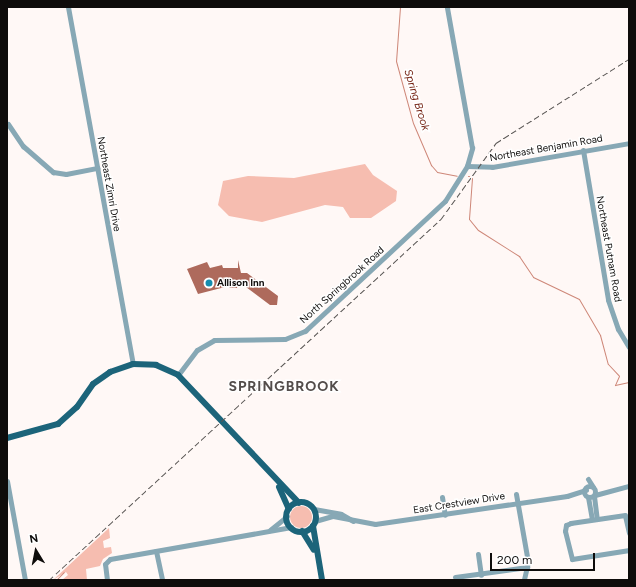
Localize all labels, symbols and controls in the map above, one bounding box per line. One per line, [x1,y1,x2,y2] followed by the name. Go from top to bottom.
[400,68,432,132] water label: Spring Brook
[489,132,603,164] street label: Northeast Benjamin Road
[95,136,123,232] street label: Northeast Zimri Drive
[594,195,624,303] street label: Northeast Putnam Road
[297,244,387,326] street label: North Springbrook Road
[217,277,264,289] place label: Allison Inn
[204,278,214,288] marker: Allison Inn
[228,379,340,395] district label: SPRINGBROOK
[412,490,506,516] street label: East Crestview Drive
[16,531,56,571] north arrow
[28,532,39,546] text: N
[492,545,597,571] scale bar
[497,553,532,567] text: 200 m

